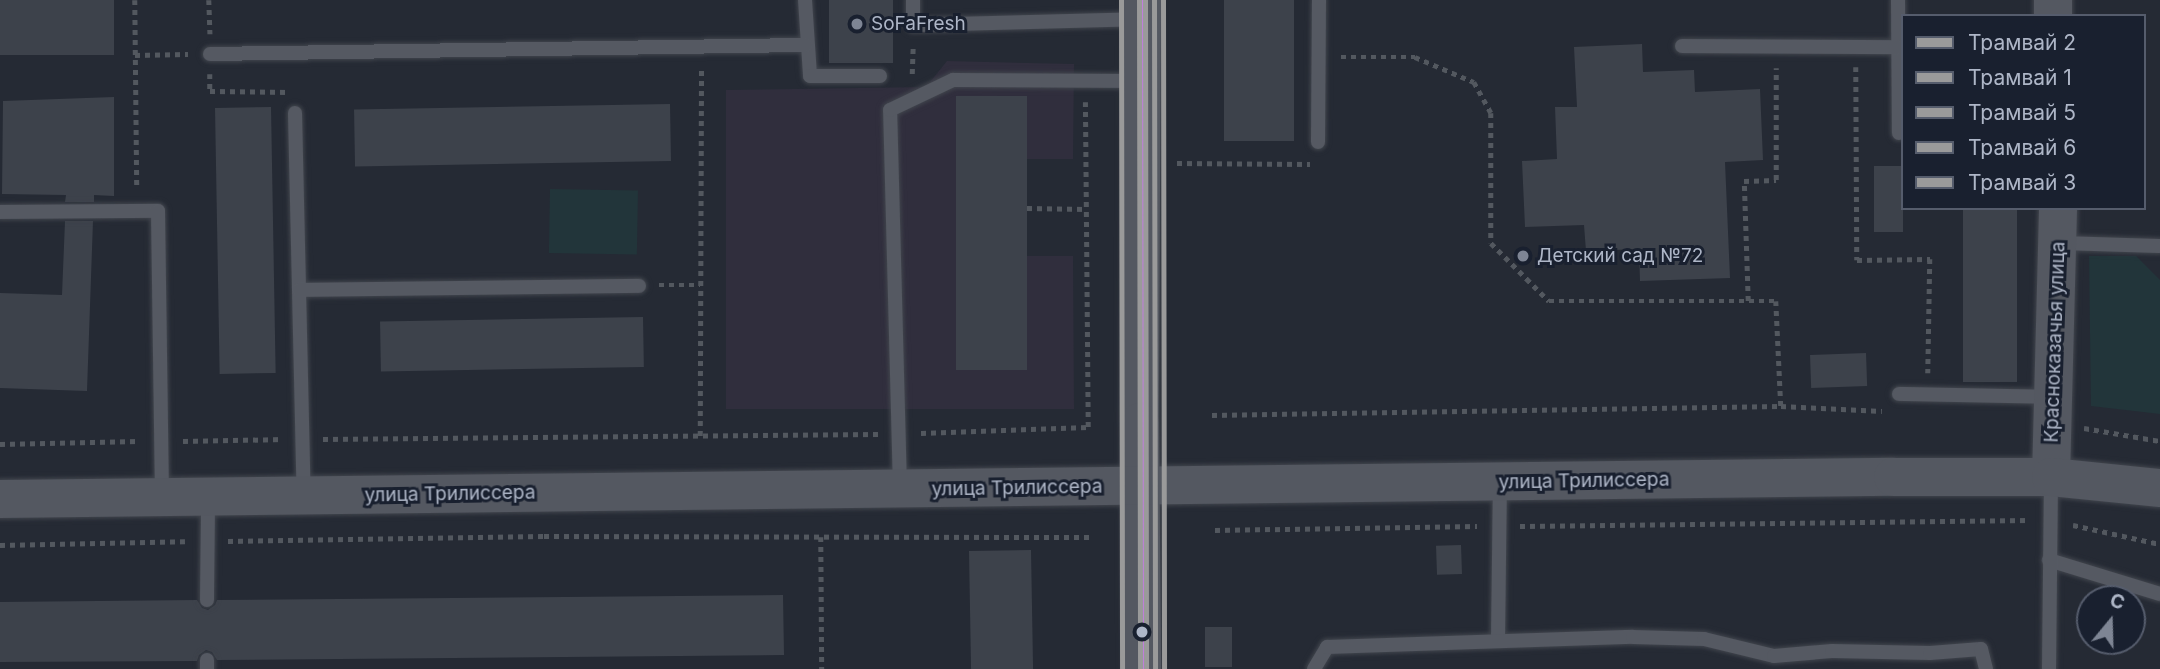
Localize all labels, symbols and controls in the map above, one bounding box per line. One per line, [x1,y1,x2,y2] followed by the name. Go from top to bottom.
[871,13,966,35] place label: SoFaFresh
[1901,14,2146,210] legend
[849,16,865,32] marker: SoFaFresh
[1968,30,2076,55] text: Трамвай 2
[1968,65,2072,90] text: Трамвай 1
[1968,100,2076,125] text: Трамвай 5
[1968,135,2076,160] text: Трамвай 6
[1968,170,2076,195] text: Трамвай 3
[2040,241,2070,443] street label: Красноказачья улица
[1537,245,1703,267] place label: Детский сад №72
[1515,248,1531,264] marker: Детский сад №72
[1498,468,1670,494] street label: улица Трилиссера
[931,475,1103,501] street label: улица Трилиссера
[364,481,536,507] street label: улица Трилиссера
[2076,585,2146,655] north arrow
[2107,588,2128,615] text: С
[1135,625,1149,639] unlabelled marker

